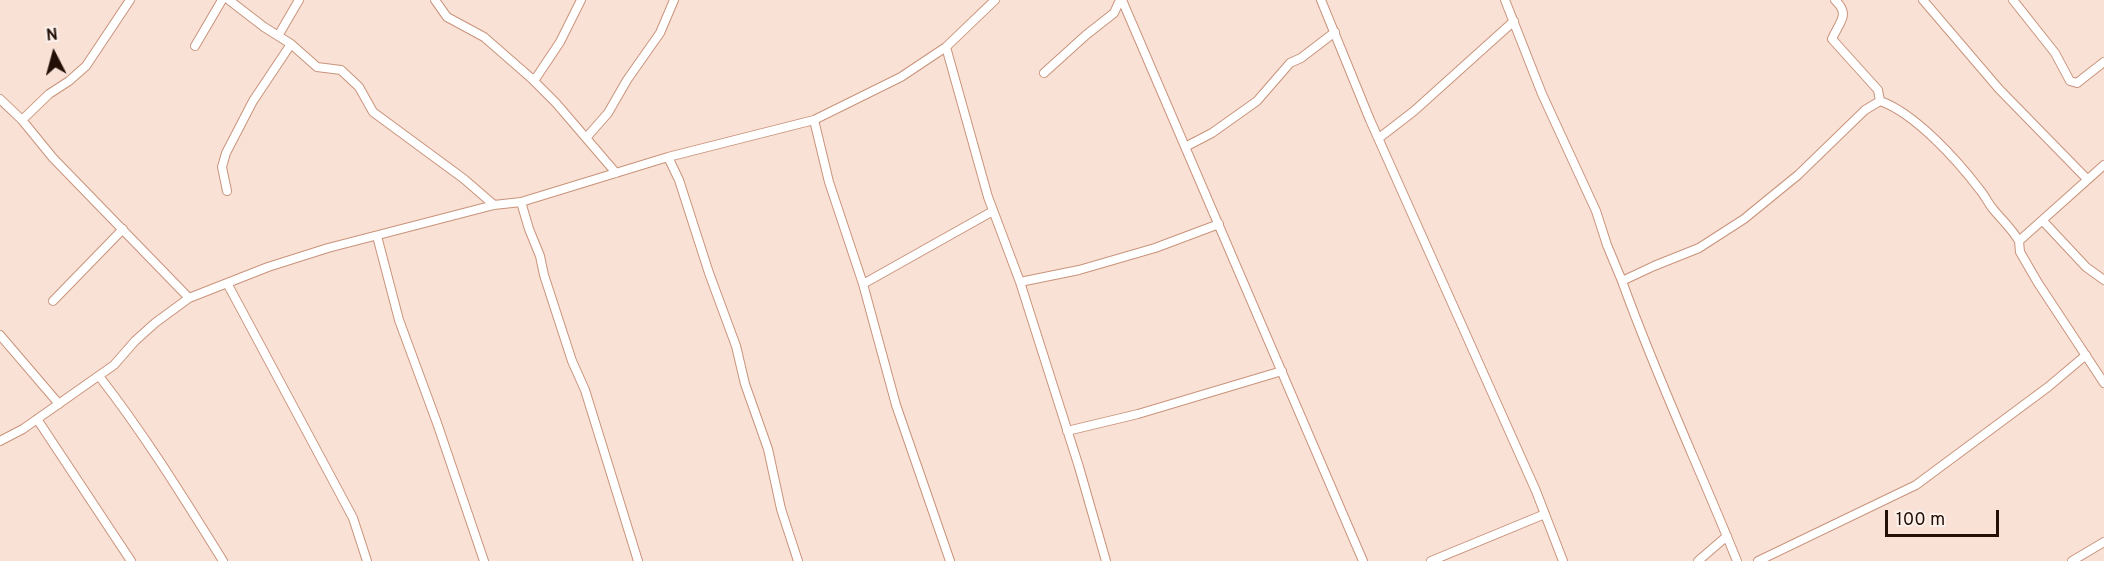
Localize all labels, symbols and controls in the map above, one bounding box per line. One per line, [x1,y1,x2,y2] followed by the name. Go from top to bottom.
[24,24,84,84] north arrow
[45,26,59,47] text: N
[1888,498,2002,536] scale bar
[1896,509,1945,532] text: 100 m

